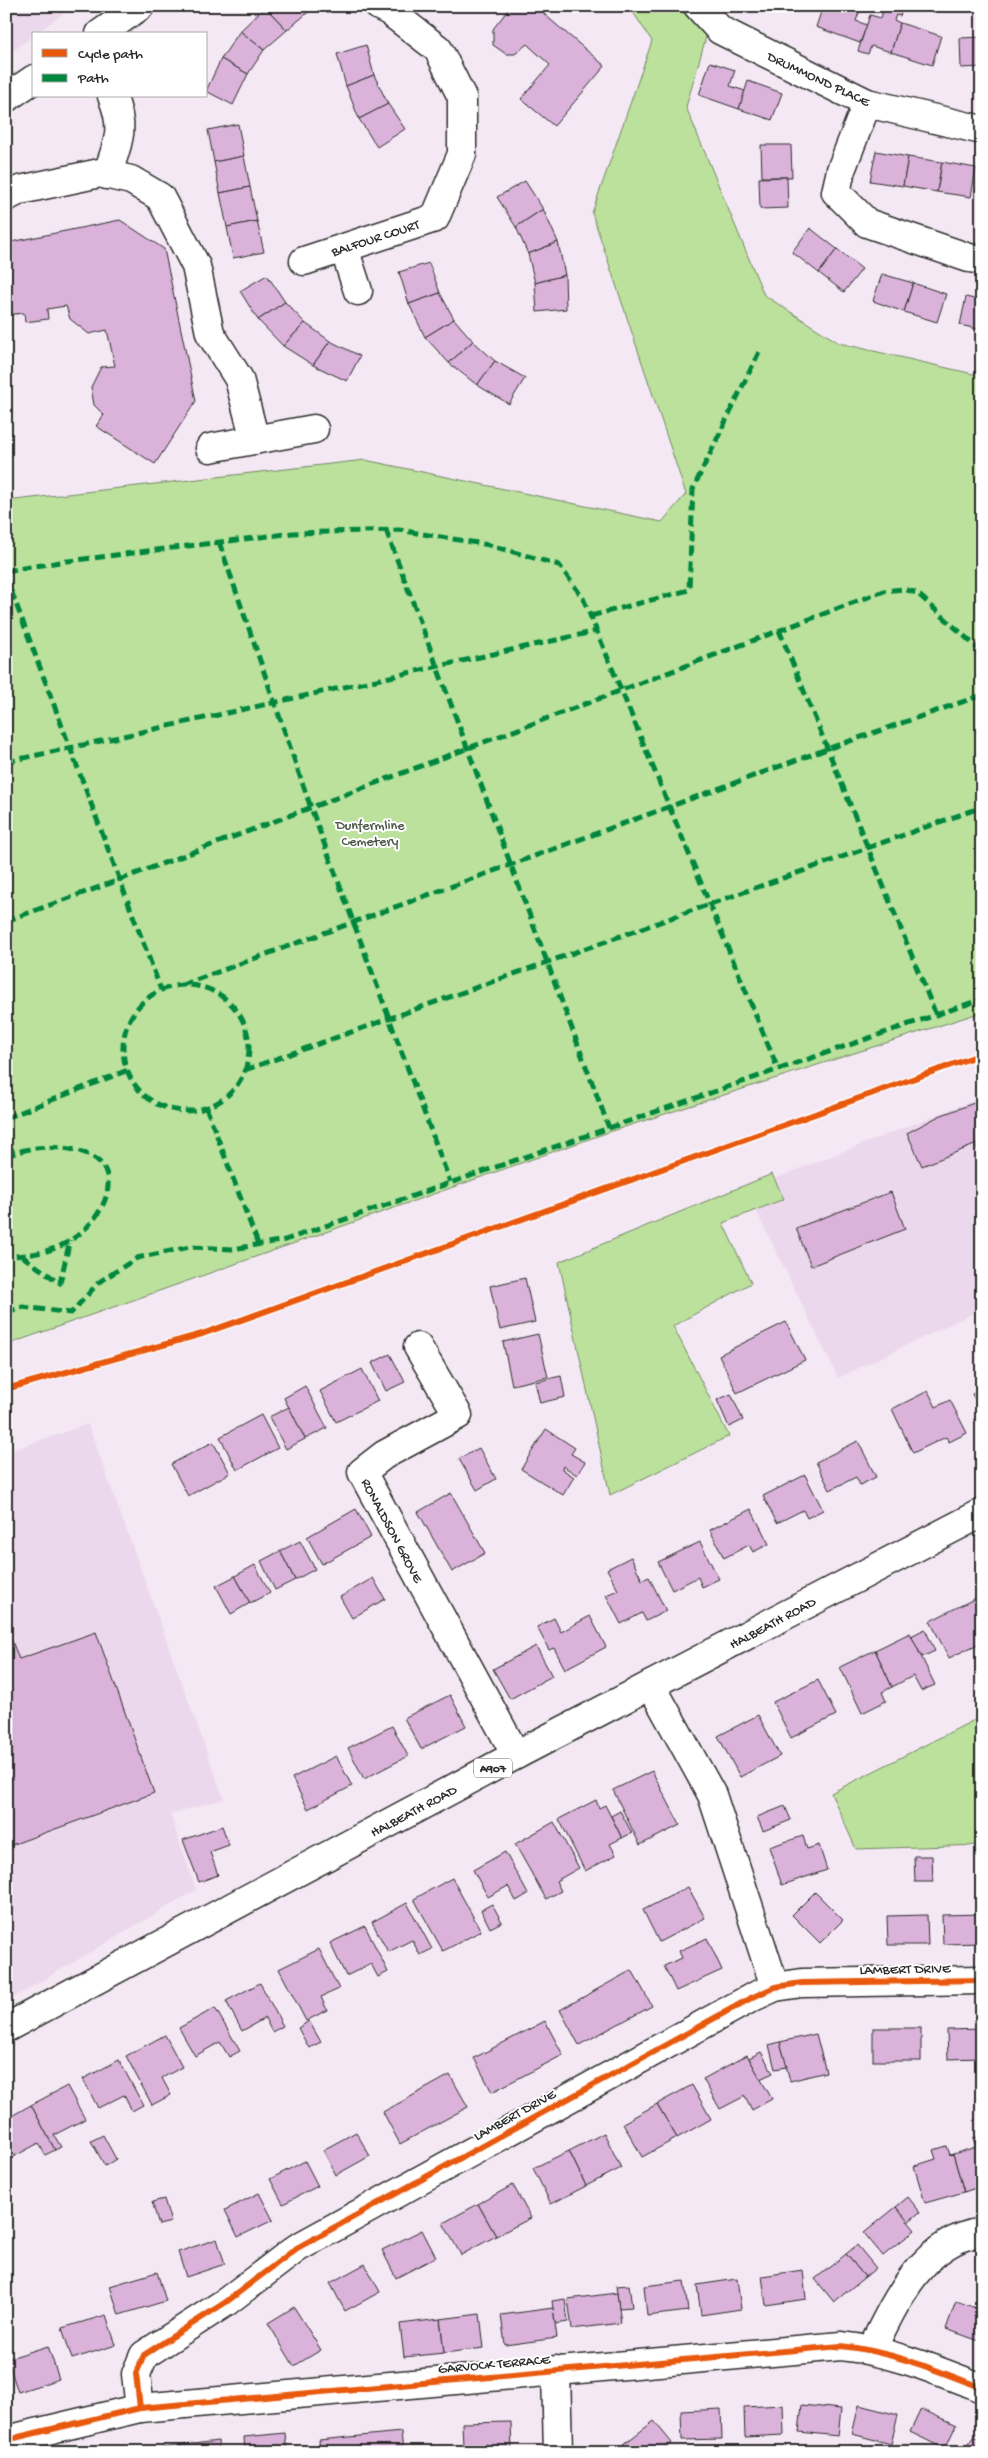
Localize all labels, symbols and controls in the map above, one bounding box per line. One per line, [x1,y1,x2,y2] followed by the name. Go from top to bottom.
[32,32,208,98] legend
[78,46,143,64] text: Cycle path
[763,49,873,112] street label: DRUMMOND PLACE
[77,70,109,88] text: Path
[329,217,423,262] street label: BALFOUR COURT
[335,818,405,851] park label: Dunfermline Cemetery
[356,1476,426,1587] street label: RONALDSON GROVE
[727,1594,820,1654] street label: HALBEATH ROAD
[474,1759,512,1778] road number: A907
[368,1782,461,1842] street label: HALBEATH ROAD
[859,1961,952,1980] street label: LAMBERT DRIVE
[471,2086,560,2146] street label: LAMBERT DRIVE
[437,2352,552,2379] street label: GARVOCK TERRACE

